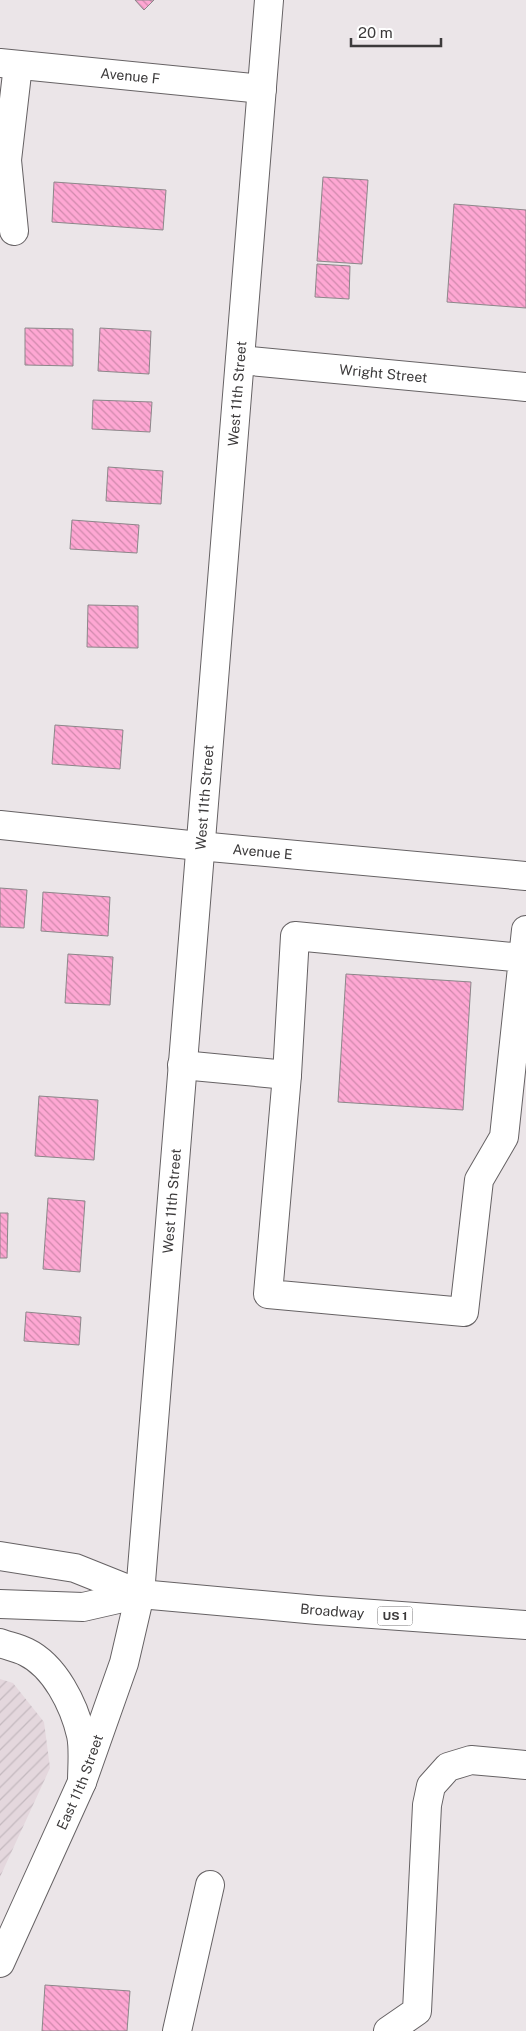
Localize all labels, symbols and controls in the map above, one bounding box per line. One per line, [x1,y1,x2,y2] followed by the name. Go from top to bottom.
[351,15,441,47] scale bar
[358,24,393,41] text: 20 m
[100,65,161,87] street label: Avenue F
[225,340,249,447] street label: West 11th Street
[339,361,428,386] street label: Wright Street
[192,744,217,851] street label: West 11th Street
[232,841,293,863] street label: Avenue E
[160,1148,184,1254] street label: West 11th Street
[299,1601,366,1621] street label: Broadway
[378,1606,412,1625] road number: US 1
[54,1732,106,1832] street label: East 11th Street

